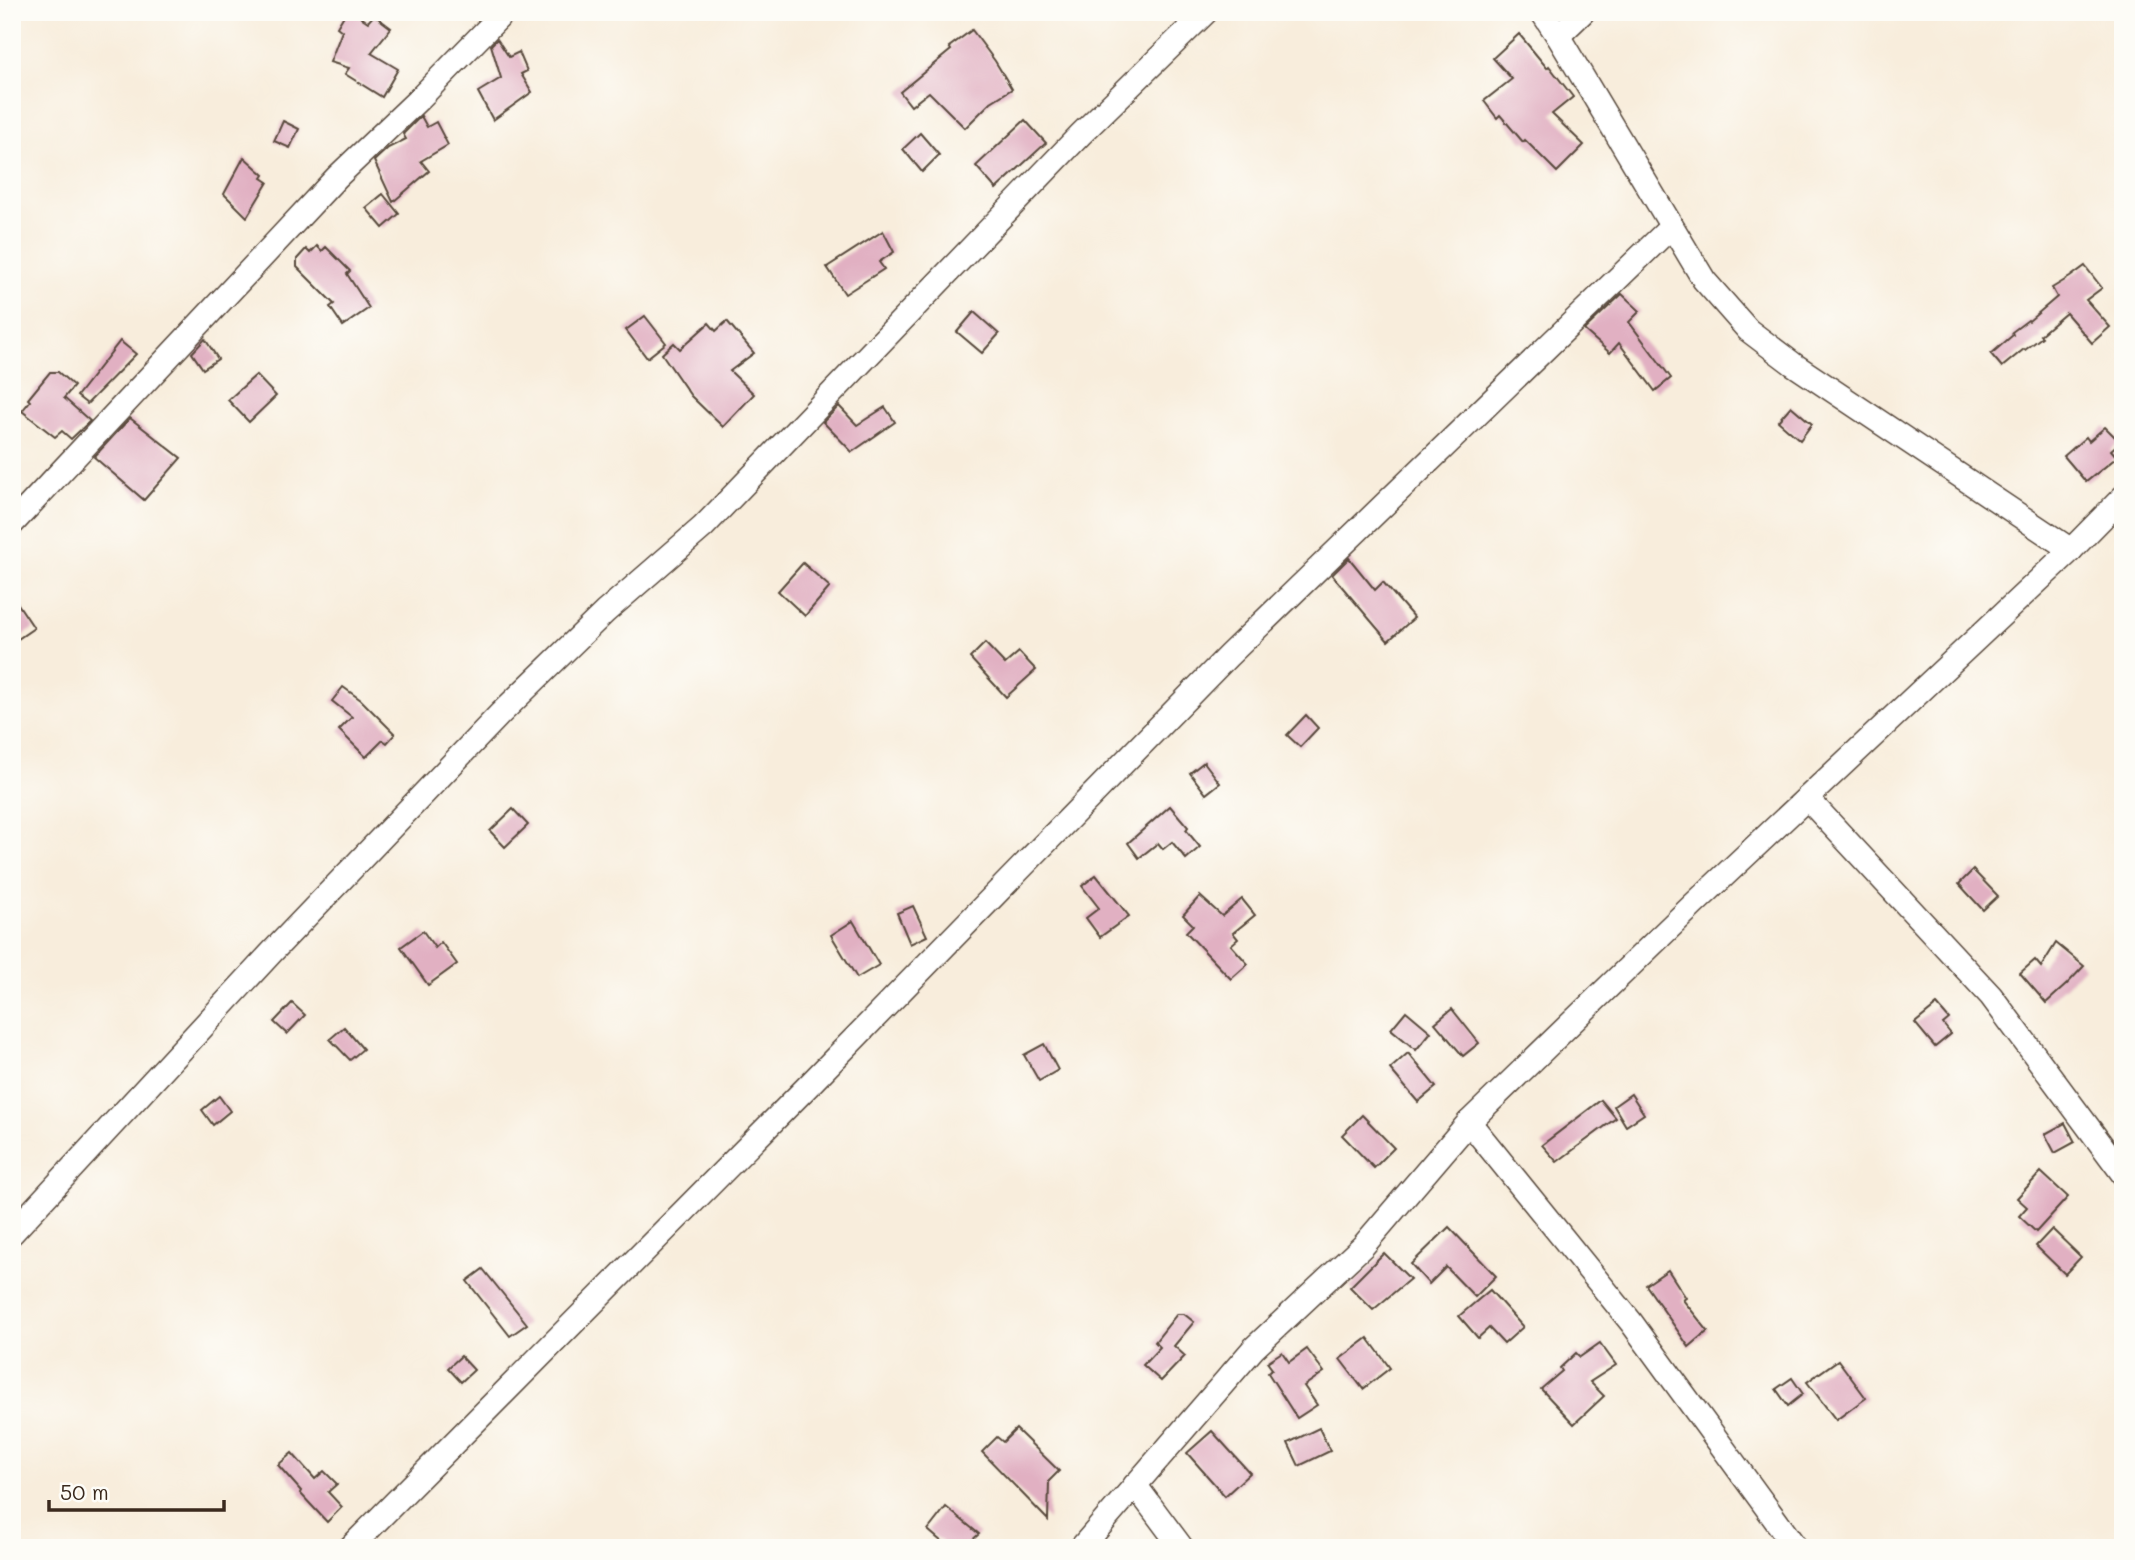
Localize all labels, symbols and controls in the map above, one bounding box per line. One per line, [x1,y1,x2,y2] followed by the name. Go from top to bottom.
[49,1469,224,1513] scale bar
[60,1478,109,1505] text: 50 m

